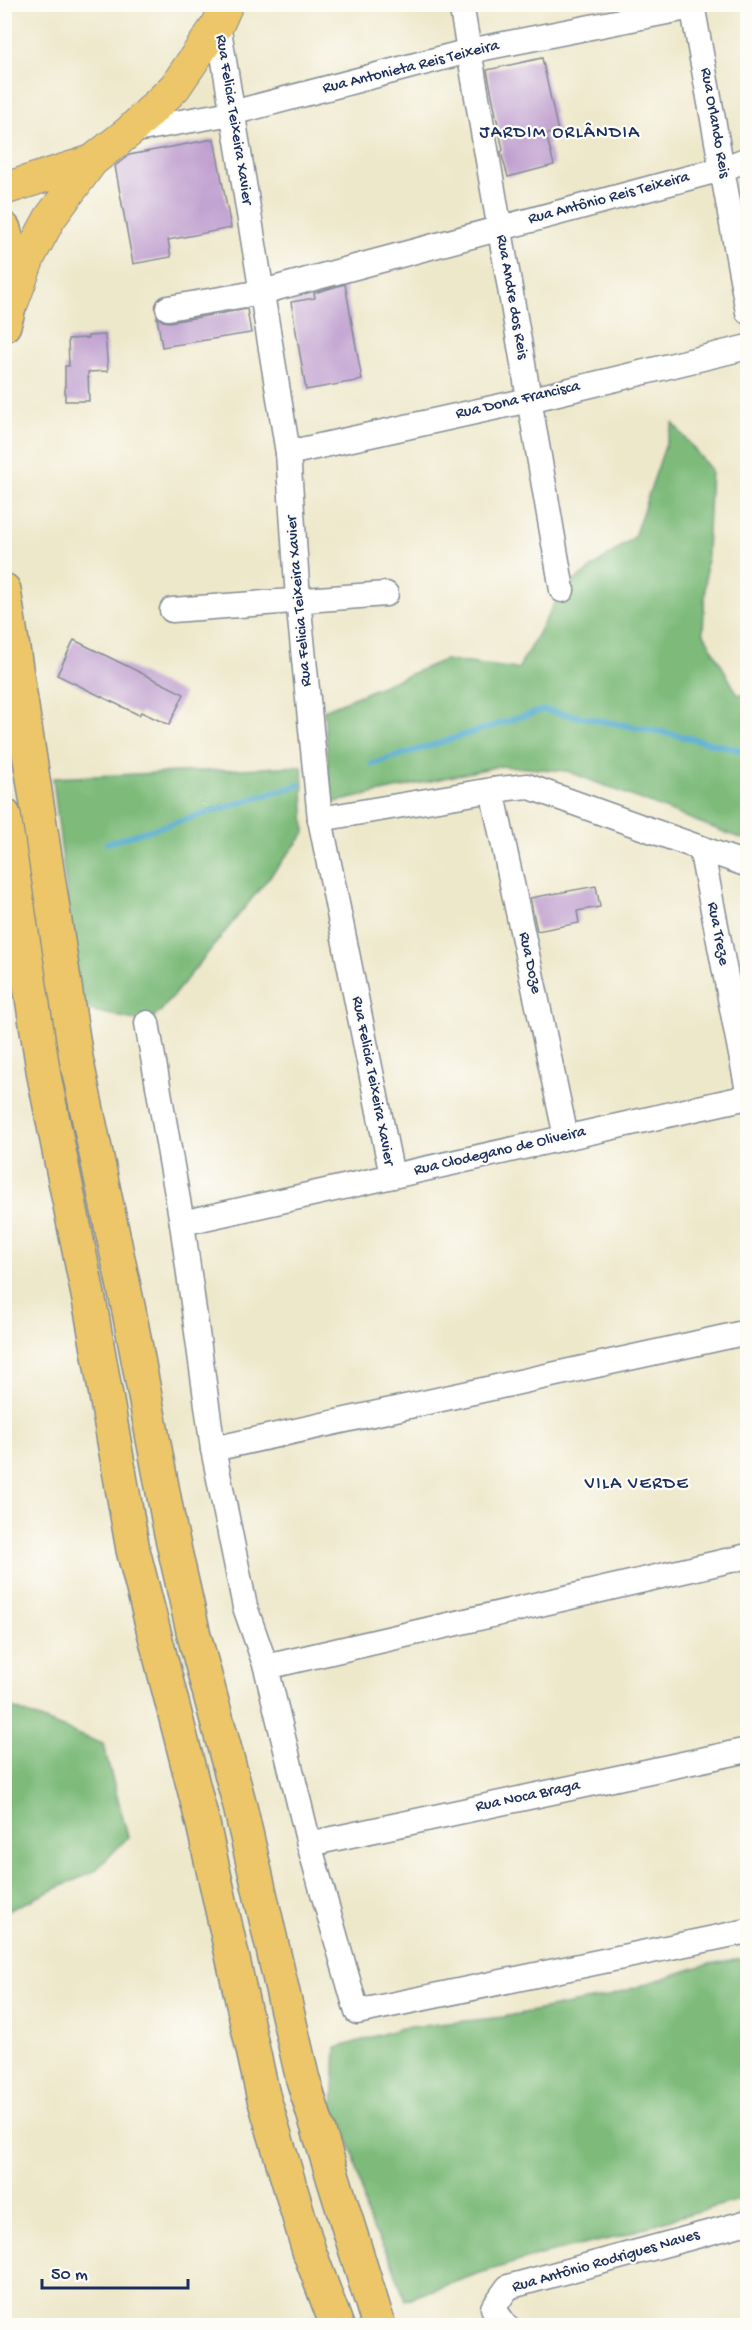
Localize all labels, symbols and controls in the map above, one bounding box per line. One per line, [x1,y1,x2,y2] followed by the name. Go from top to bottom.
[210,34,256,208] street label: Rua Felicia Teixeira Xavier
[321,37,502,99] street label: Rua Antonieta Reis Teixeira
[695,67,733,181] street label: Rua Orlando Reis
[480,122,640,144] district label: JARDIM ORLÂNDIA
[526,168,693,230] street label: Rua Antônio Reis Teixeira
[491,233,531,362] street label: Rua Andre dos Reis
[454,377,583,425] street label: Rua Dona Francisca
[283,513,317,687] street label: Rua Felicia Teixeira Xavier
[702,901,733,968] street label: Rua Treze
[513,930,545,996] street label: Rua Doze
[346,995,398,1168] street label: Rua Felicia Teixeira Xavier
[412,1123,589,1181] street label: Rua Clodegano de Oliveira
[584,1474,689,1495] district label: VILA VERDE
[474,1776,583,1817] street label: Rua Noca Braga
[510,2226,703,2298] street label: Rua Antônio Rodrigues Naves
[42,2252,188,2290] scale bar
[51,2265,88,2286] text: 50 m

